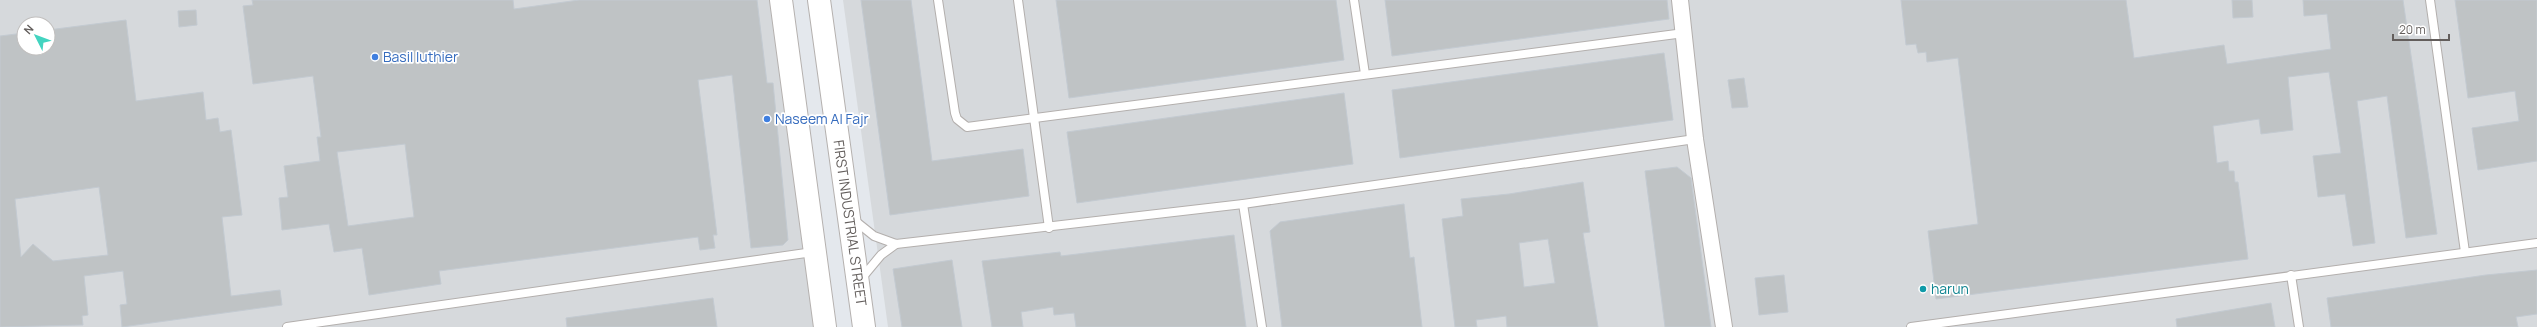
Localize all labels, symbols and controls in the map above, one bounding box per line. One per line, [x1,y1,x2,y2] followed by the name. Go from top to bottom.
[16,16,56,56] north arrow
[2393,16,2449,42] scale bar
[20,21,36,37] text: N
[2399,21,2426,38] text: 20 m
[383,47,458,66] place label: Basil luthier
[370,52,380,62] marker: Basil luthier
[775,109,869,128] place label: Naseem Al Fajr
[762,114,772,124] marker: Naseem Al Fajr
[829,139,872,308] street label: FIRST INDUSTRIAL STREET
[1931,279,1969,298] place label: harun
[1918,284,1928,294] marker: harun

